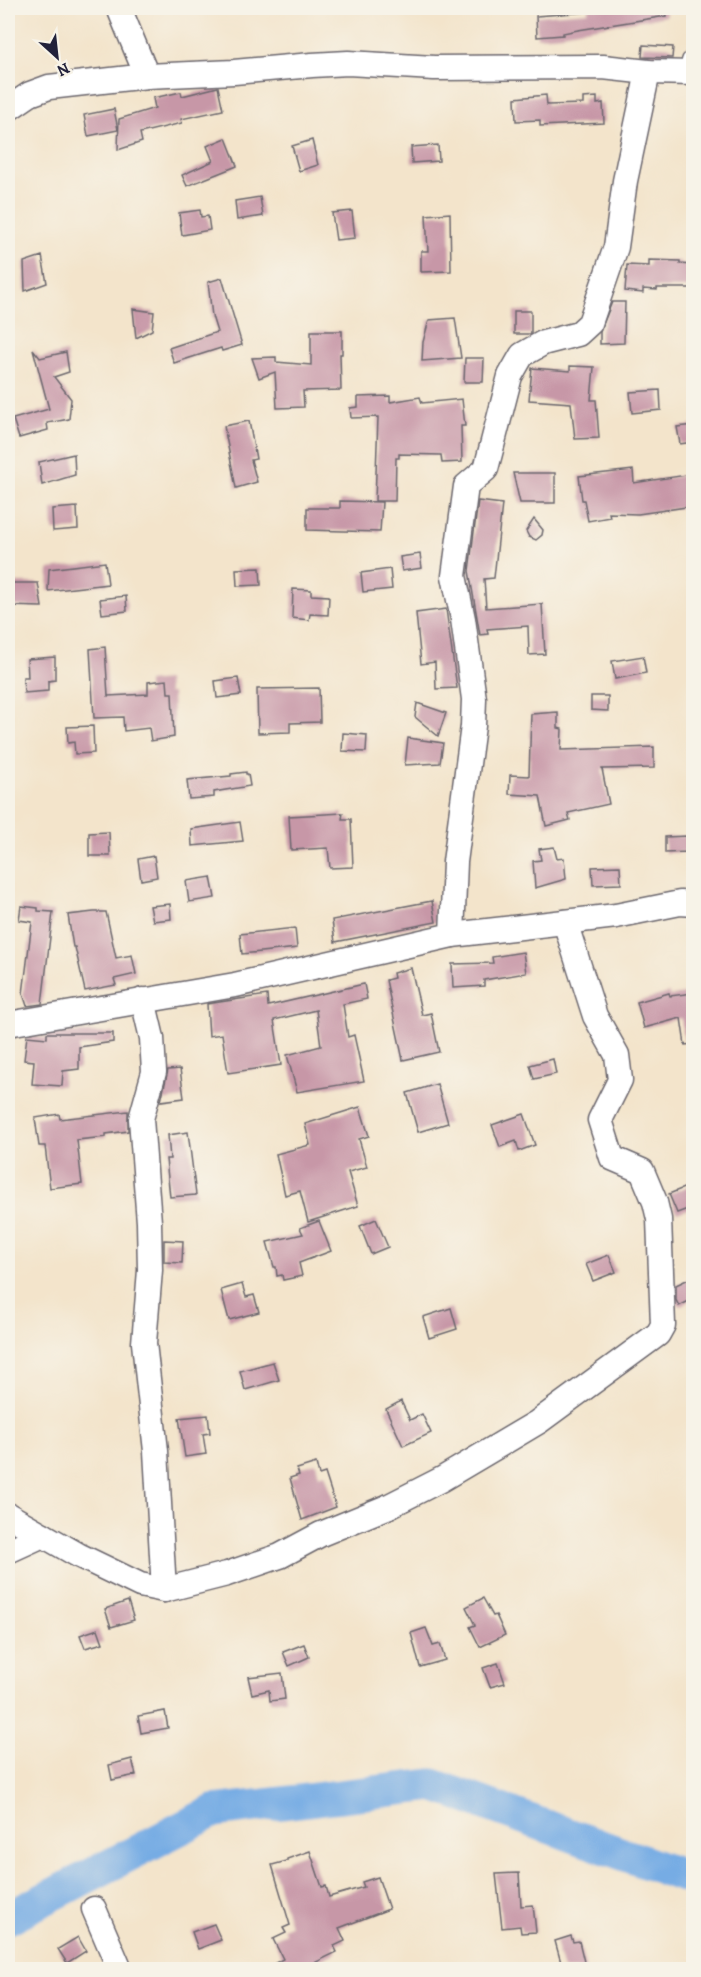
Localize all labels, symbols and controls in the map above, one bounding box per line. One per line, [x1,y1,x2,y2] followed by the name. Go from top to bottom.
[27,27,87,87] north arrow
[53,57,74,82] text: N

